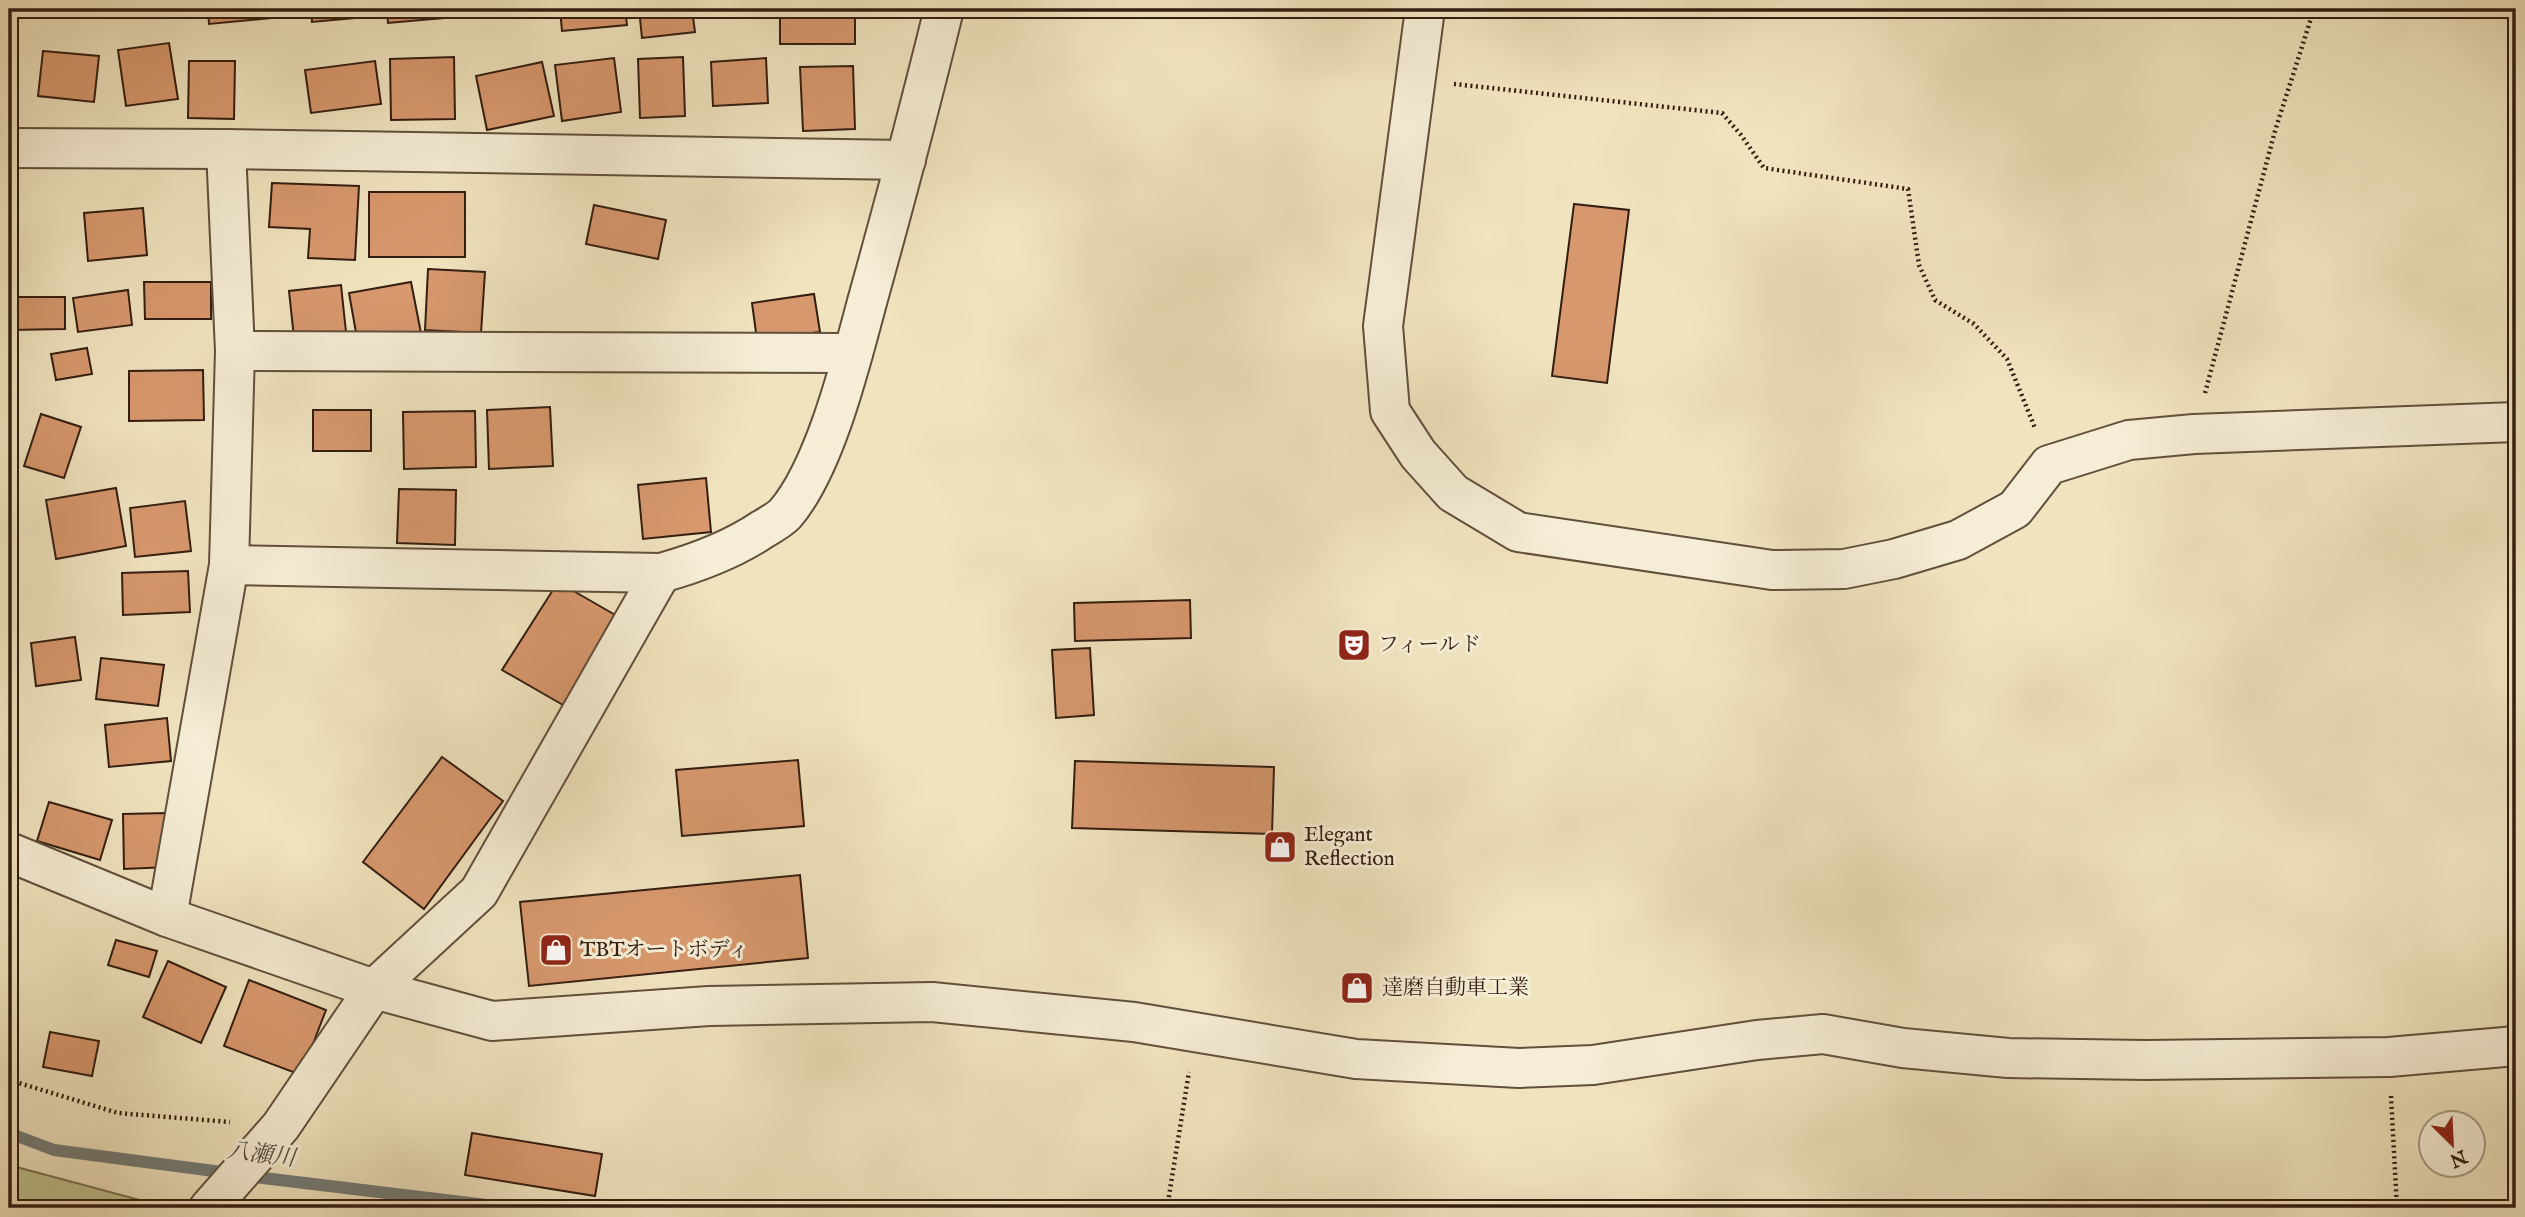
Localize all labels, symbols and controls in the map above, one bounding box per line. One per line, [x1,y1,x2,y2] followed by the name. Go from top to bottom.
[1335,626,1373,664] theatre icon: フィールド
[1378,632,1481,659] place label: フィールド
[1304,822,1395,873] place label: Elegant Reflection
[1261,828,1299,866] shop icon: Elegant Reflection
[537,931,575,969] shop icon: TBTオートボディ
[580,937,749,964] place label: TBTオートボディ
[1338,969,1376,1007] shop icon: 達磨自動車工業
[1382,975,1529,1002] place label: 達磨自動車工業
[2416,1108,2486,1178] north arrow
[225,1136,300,1174] water label: 八瀬川
[2445,1143,2471,1172] text: N

